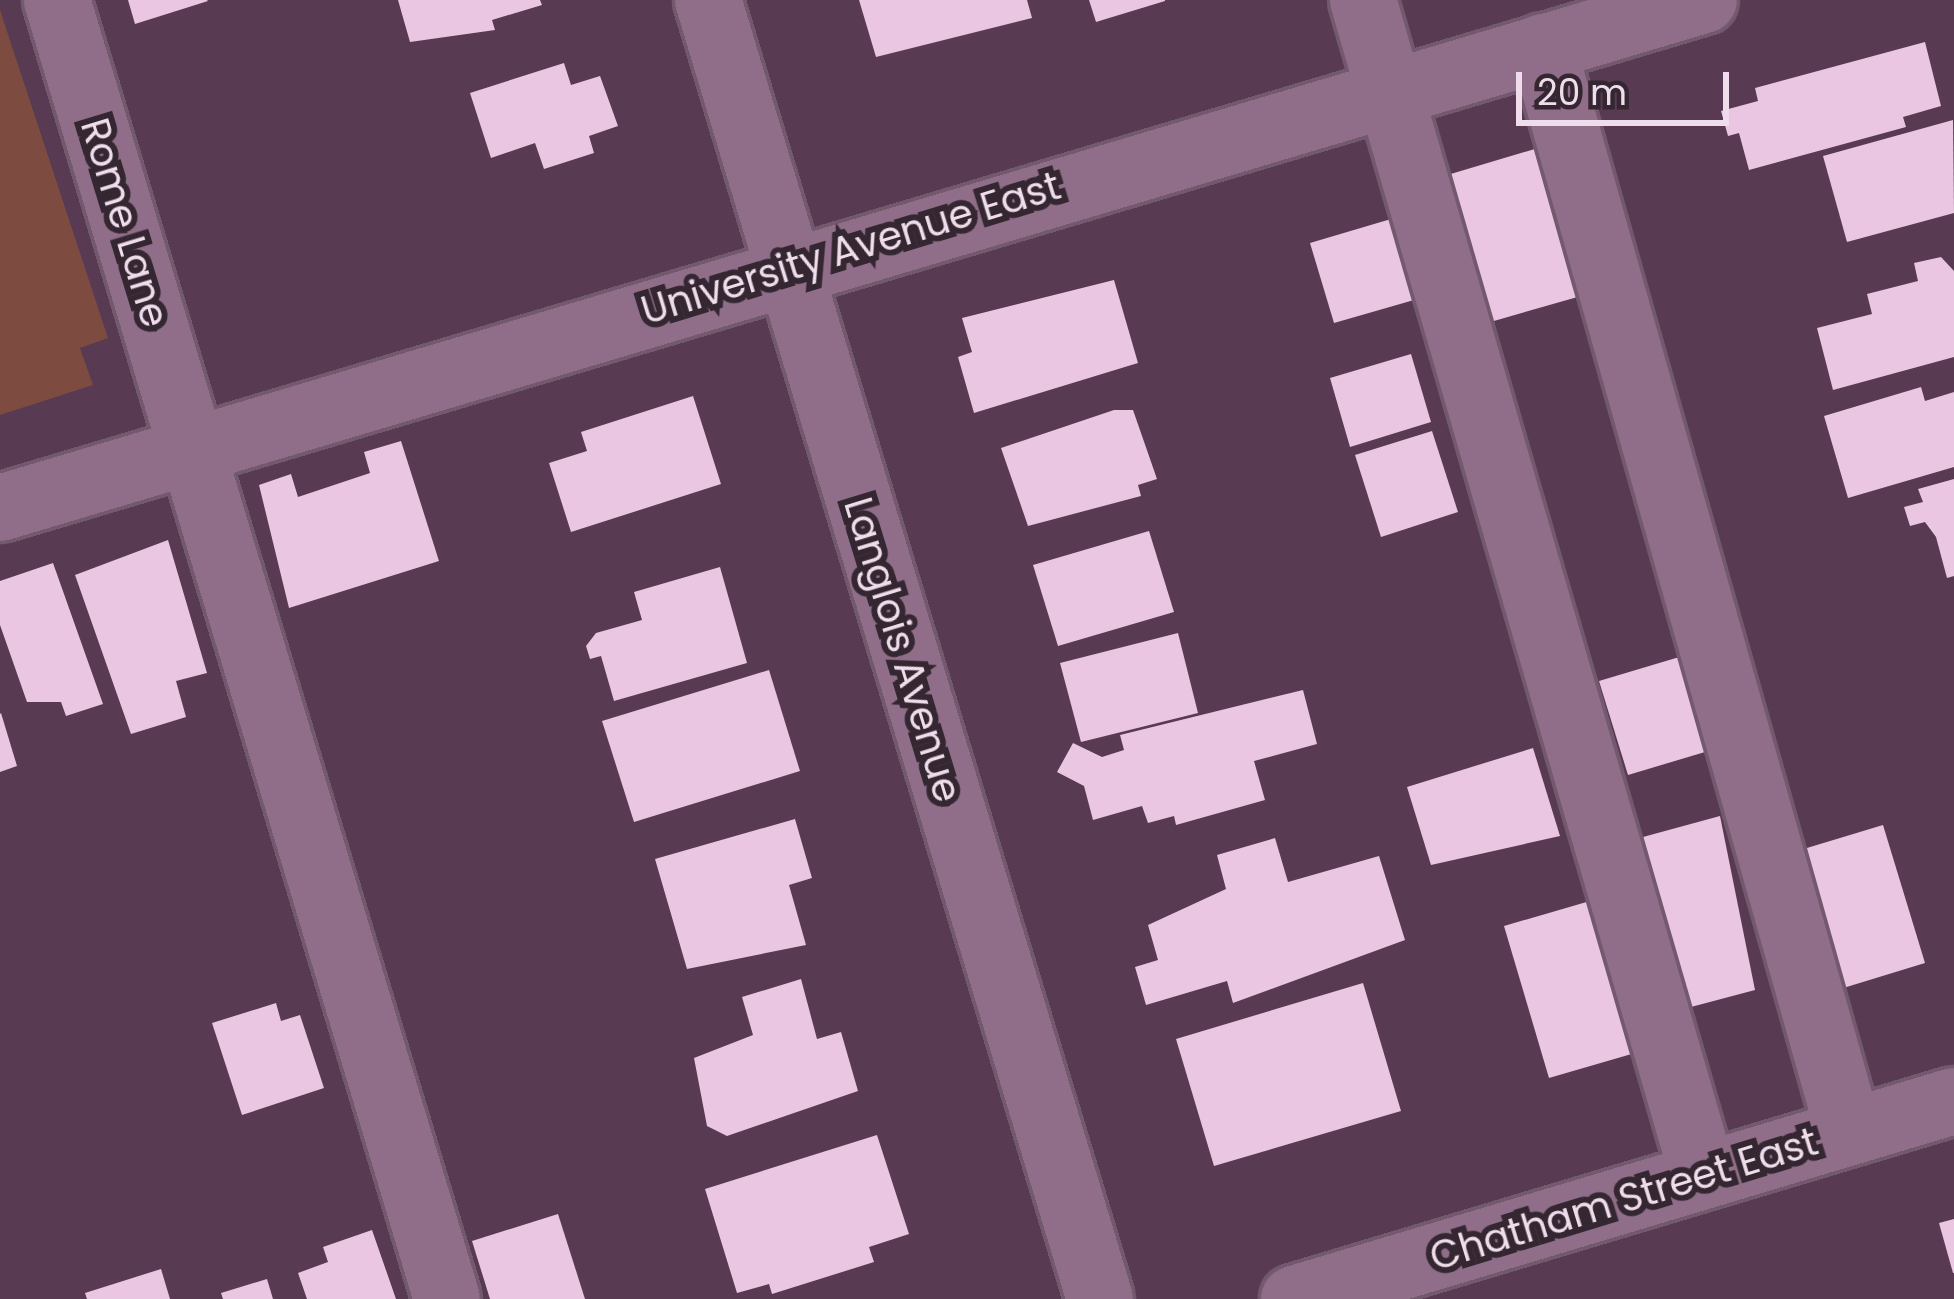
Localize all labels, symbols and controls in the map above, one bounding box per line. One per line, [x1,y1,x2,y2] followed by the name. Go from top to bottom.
[1522,48,1735,122] scale bar
[1537,67,1627,118] text: 20 m
[70,113,178,333] street label: Rome Lane
[636,163,1066,335] street label: University Avenue East
[833,492,971,808] street label: Langlois Avenue
[1424,1119,1824,1281] street label: Chatham Street East

